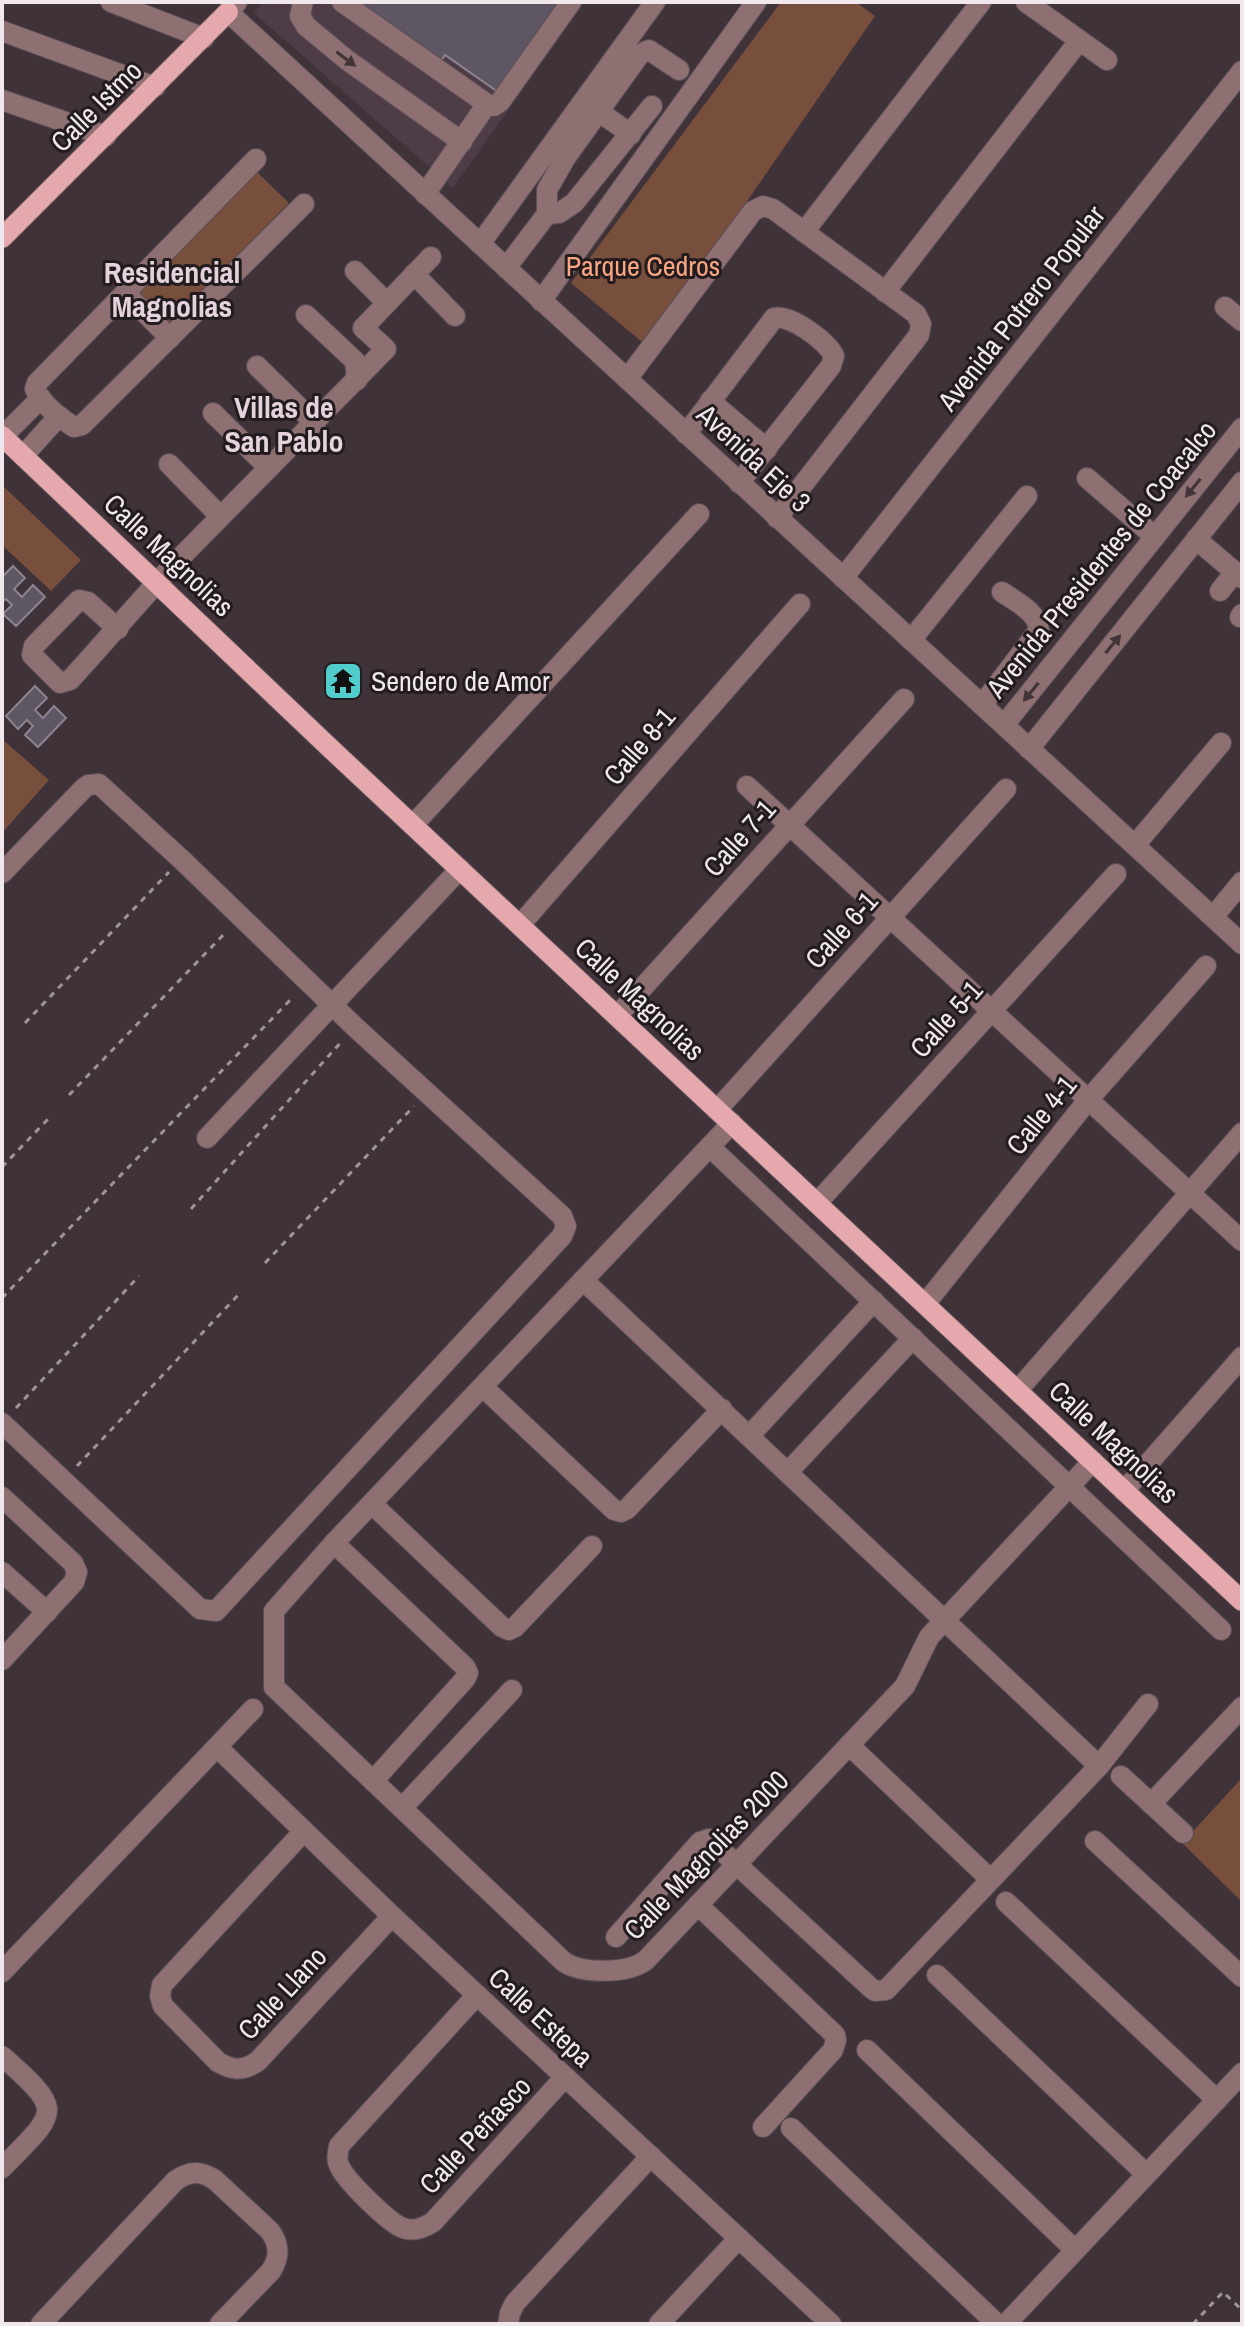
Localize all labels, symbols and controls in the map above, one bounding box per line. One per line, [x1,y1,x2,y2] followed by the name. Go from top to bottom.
[336,50,356,66] one-way arrow
[42,52,150,160] street label: Calle Istmo
[928,197,1113,419] street label: Avenida Potrero Popular
[566,247,720,285] park label: Parque Cedros
[104,252,240,326] district label: Residencial Magnolias
[225,387,343,461] district label: Villas de San Pablo
[688,395,819,521] street label: Avenida Eje 3
[976,412,1225,706] street label: Avenida Presidentes de Coacalco
[1186,478,1202,498] one-way arrow
[96,485,242,625] street label: Calle Magnolias
[1104,634,1120,654] one-way arrow
[322,660,364,702] temple icon: Sendero de Amor
[371,662,550,700] place label: Sendero de Amor
[1023,681,1040,701] one-way arrow
[595,699,684,793] street label: Calle 8-1
[694,791,784,885] street label: Calle 7-1
[796,883,886,977] street label: Calle 6-1
[567,929,713,1069] street label: Calle Magnolias
[901,972,991,1066] street label: Calle 5-1
[997,1067,1085,1163] street label: Calle 4-1
[1041,1372,1187,1512] street label: Calle Magnolias
[615,1762,797,1948] street label: Calle Magnolias 2000
[229,1938,335,2048] street label: Calle Llano
[480,1959,602,2075] street label: Calle Estepa
[411,2068,539,2202] street label: Calle Peñasco

